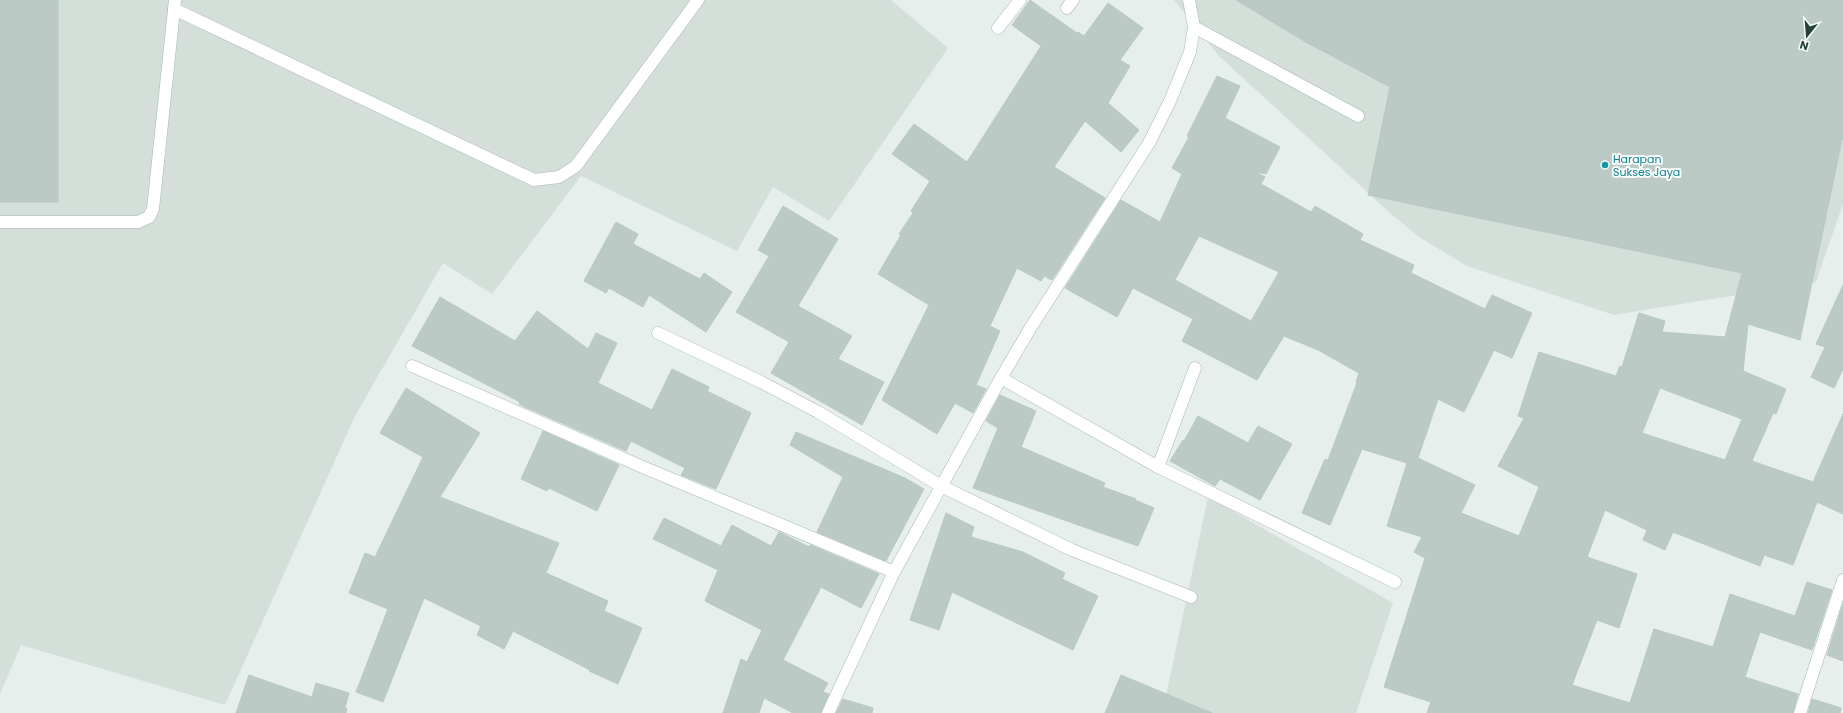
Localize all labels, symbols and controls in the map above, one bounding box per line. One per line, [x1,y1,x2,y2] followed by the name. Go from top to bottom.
[1787,16,1827,56] north arrow
[1798,37,1810,54] text: N
[1613,151,1680,180] place label: Harapan Sukses Jaya
[1600,160,1610,170] marker: Harapan Sukses Jaya

